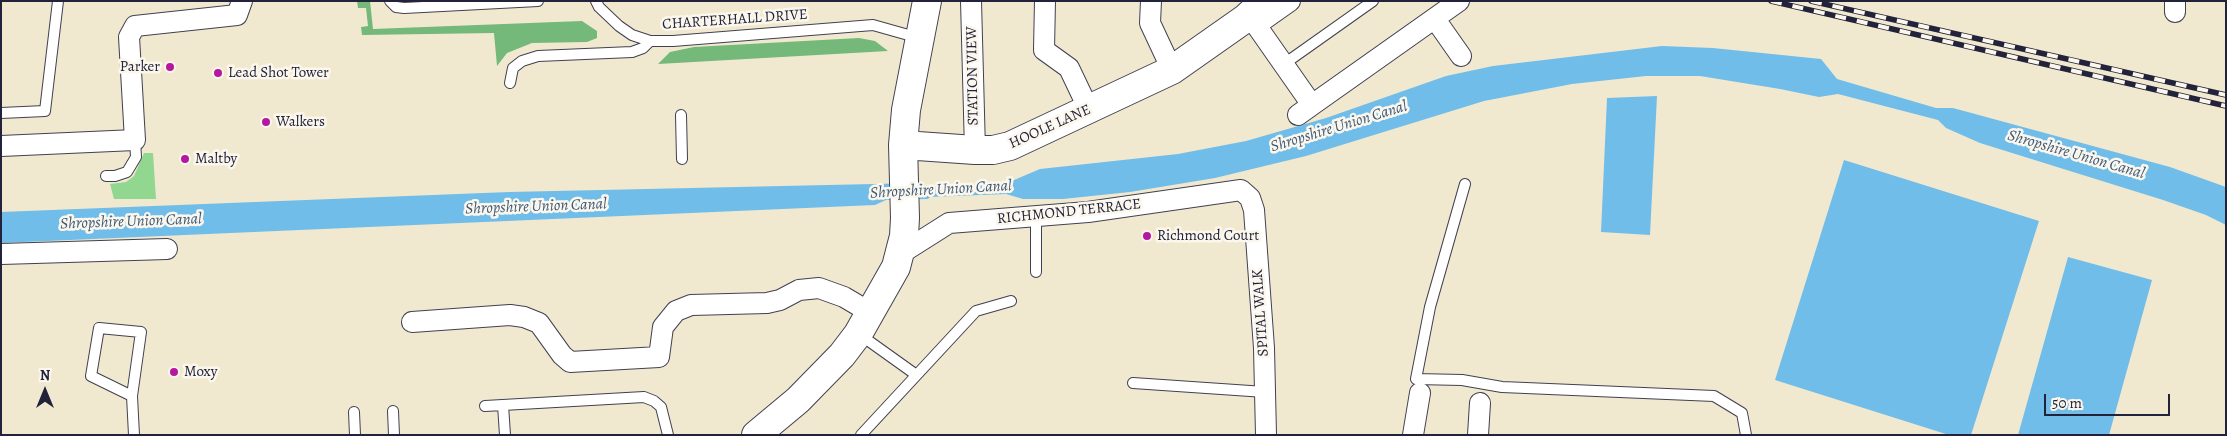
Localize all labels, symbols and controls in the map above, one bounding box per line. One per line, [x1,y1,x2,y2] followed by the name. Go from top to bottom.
[662,6,808,34] street label: CHARTERHALL DRIVE
[963,26,983,126] street label: STATION VIEW
[120,58,160,76] place label: Parker
[164,61,176,73] marker: Parker
[228,64,329,82] place label: Lead Shot Tower
[212,67,224,79] marker: Lead Shot Tower
[1268,97,1410,157] water label: Shropshire Union Canal
[1006,101,1094,153] street label: HOOLE LANE
[276,113,325,131] place label: Walkers
[260,116,272,128] marker: Walkers
[2005,126,2147,184] water label: Shropshire Union Canal
[195,150,237,168] place label: Maltby
[179,153,191,165] marker: Maltby
[870,177,1012,203] water label: Shropshire Union Canal
[465,195,607,219] water label: Shropshire Union Canal
[996,195,1142,229] street label: RICHMOND TERRACE
[60,210,202,234] water label: Shropshire Union Canal
[1157,227,1259,245] place label: Richmond Court
[1141,230,1153,242] marker: Richmond Court
[1249,269,1273,357] street label: SPITAL WALK
[184,363,217,381] place label: Moxy
[20,366,70,416] north arrow
[40,366,50,385] text: N
[168,366,180,378] marker: Moxy
[2047,384,2173,416] scale bar
[2052,393,2082,413] text: 50 m

